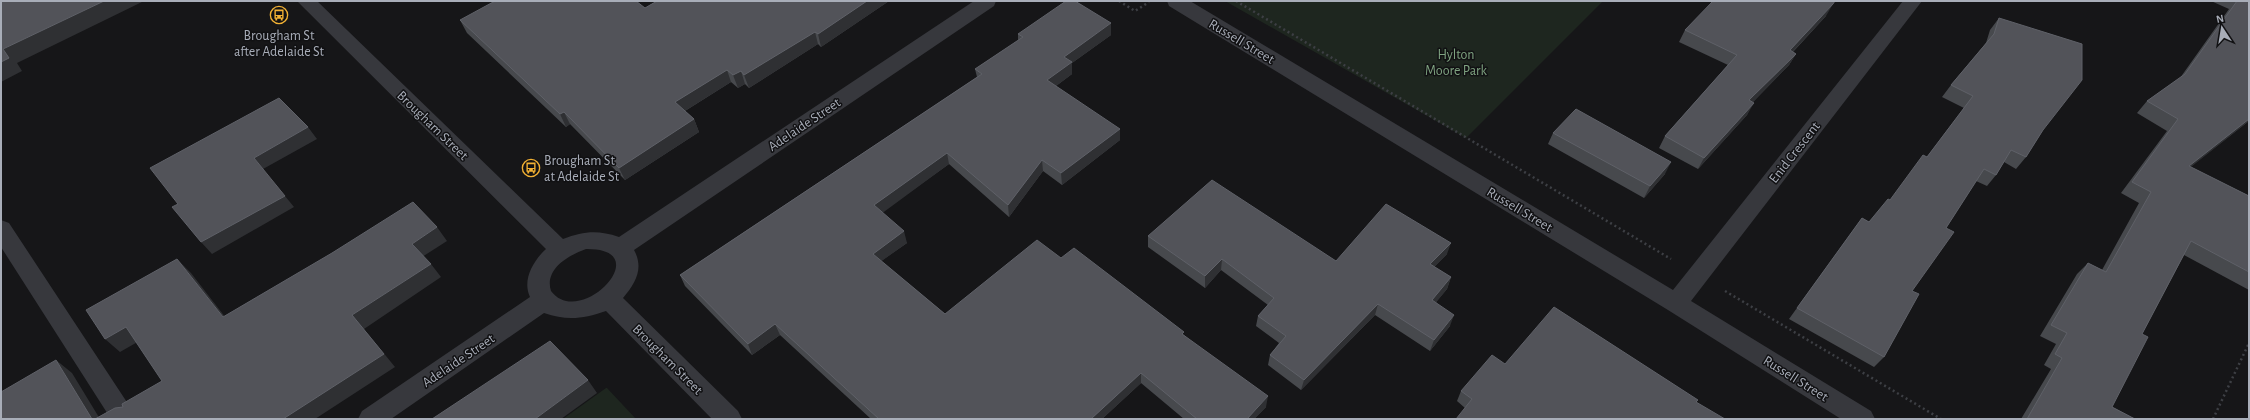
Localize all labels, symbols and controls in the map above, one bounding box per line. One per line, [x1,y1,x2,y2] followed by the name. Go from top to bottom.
[269,5,289,25] bus stop icon: Brougham St after Adelaide St
[2202,8,2242,48] north arrow
[2215,13,2225,25] text: N
[1206,17,1277,67] street label: Russell Street
[234,29,325,59] place label: Brougham St after Adelaide St
[1425,48,1488,78] park label: Hylton Moore Park
[394,88,471,163] street label: Brougham Street
[766,95,844,154] street label: Adelaide Street
[1767,119,1823,186] street label: Enid Crescent
[544,154,620,184] place label: Brougham St at Adelaide St
[521,158,541,178] bus stop icon: Brougham St at Adelaide St
[1484,185,1555,235] street label: Russell Street
[630,322,705,398] street label: Brougham Street
[420,331,498,390] street label: Adelaide Street
[1761,353,1831,405] street label: Russell Street

